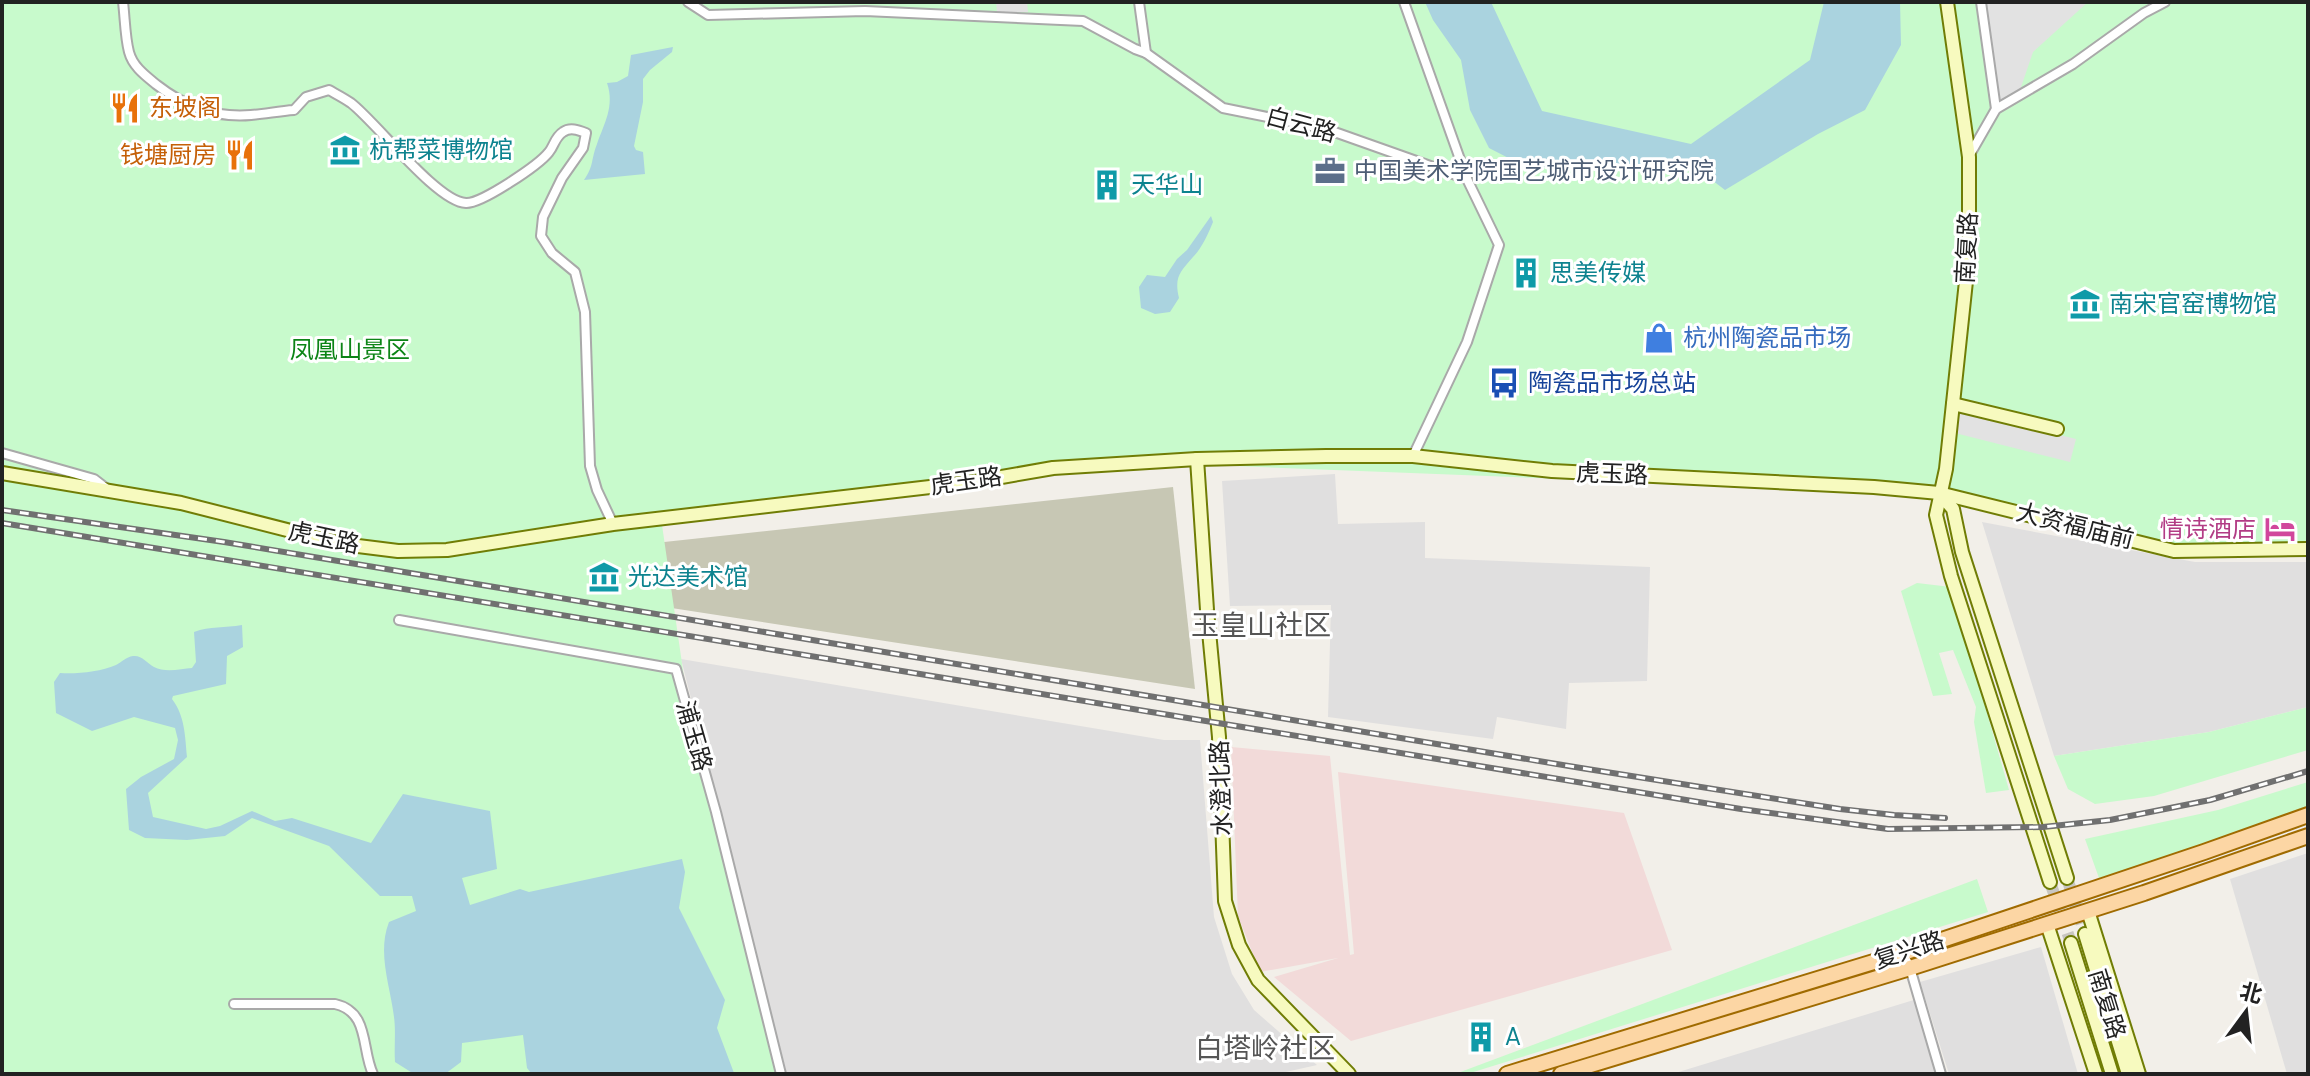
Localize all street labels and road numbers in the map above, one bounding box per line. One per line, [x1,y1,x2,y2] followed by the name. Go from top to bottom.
[1262,100,1340,149] street label: 白云路
[1949,211,1984,285] street label: 南复路
[1575,457,1649,490] street label: 虎玉路
[928,460,1004,501] street label: 虎玉路
[2013,496,2137,555] street label: 大资福庙前
[286,515,363,560] street label: 虎玉路
[670,697,719,775] street label: 浦玉路
[1203,740,1238,837] street label: 水澄北路
[1870,924,1948,975] street label: 复兴路
[2082,965,2133,1043] street label: 南复路

